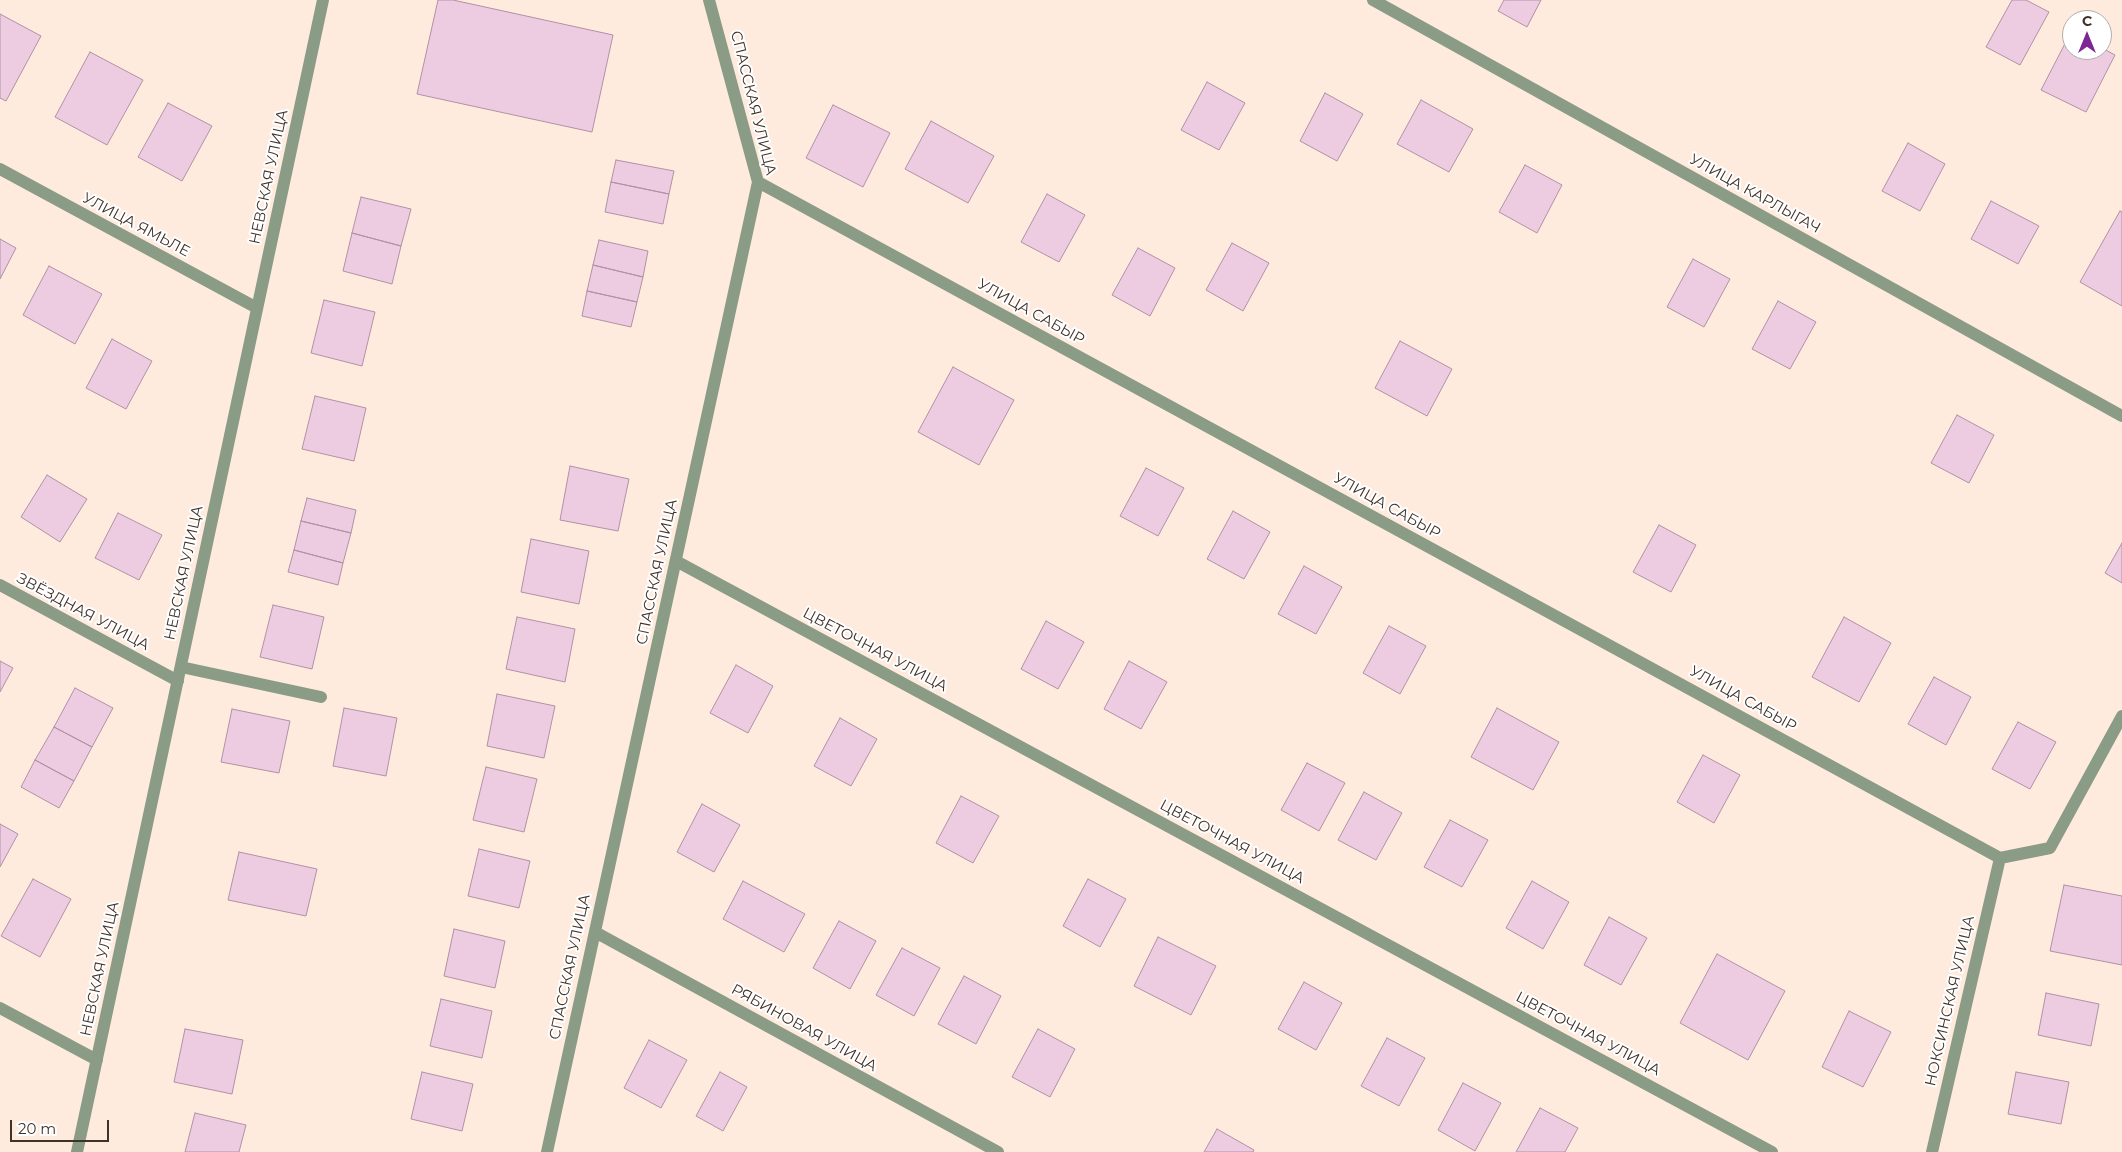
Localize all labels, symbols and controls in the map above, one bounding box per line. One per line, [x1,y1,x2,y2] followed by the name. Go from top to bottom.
[2062,10,2112,60] north arrow
[2082,12,2092,30] text: С
[726,29,780,177] street label: СПАССКАЯ УЛИЦА
[246,108,292,246] street label: НЕВСКАЯ УЛИЦА
[1686,150,1824,238] street label: УЛИЦА КАРЛЫГАЧ
[79,189,193,261] street label: УЛИЦА ЯМЬЛЕ
[974,275,1088,349] street label: УЛИЦА САБЫР
[1330,469,1444,543] street label: УЛИЦА САБЫР
[633,498,681,646] street label: СПАССКАЯ УЛИЦА
[161,504,207,642] street label: НЕВСКАЯ УЛИЦА
[14,569,152,655] street label: ЗВЁЗДНАЯ УЛИЦА
[800,604,950,696] street label: ЦВЕТОЧНАЯ УЛИЦА
[1686,662,1800,736] street label: УЛИЦА САБЫР
[1157,796,1307,888] street label: ЦВЕТОЧНАЯ УЛИЦА
[546,893,594,1041] street label: СПАССКАЯ УЛИЦА
[77,900,123,1038] street label: НЕВСКАЯ УЛИЦА
[1922,914,1978,1088] street label: НОКСИНСКАЯ УЛИЦА
[728,980,880,1076] street label: РЯБИНОВАЯ УЛИЦА
[1513,988,1663,1080] street label: ЦВЕТОЧНАЯ УЛИЦА
[12,1110,111,1142] scale bar
[18,1119,56,1138] text: 20 m

